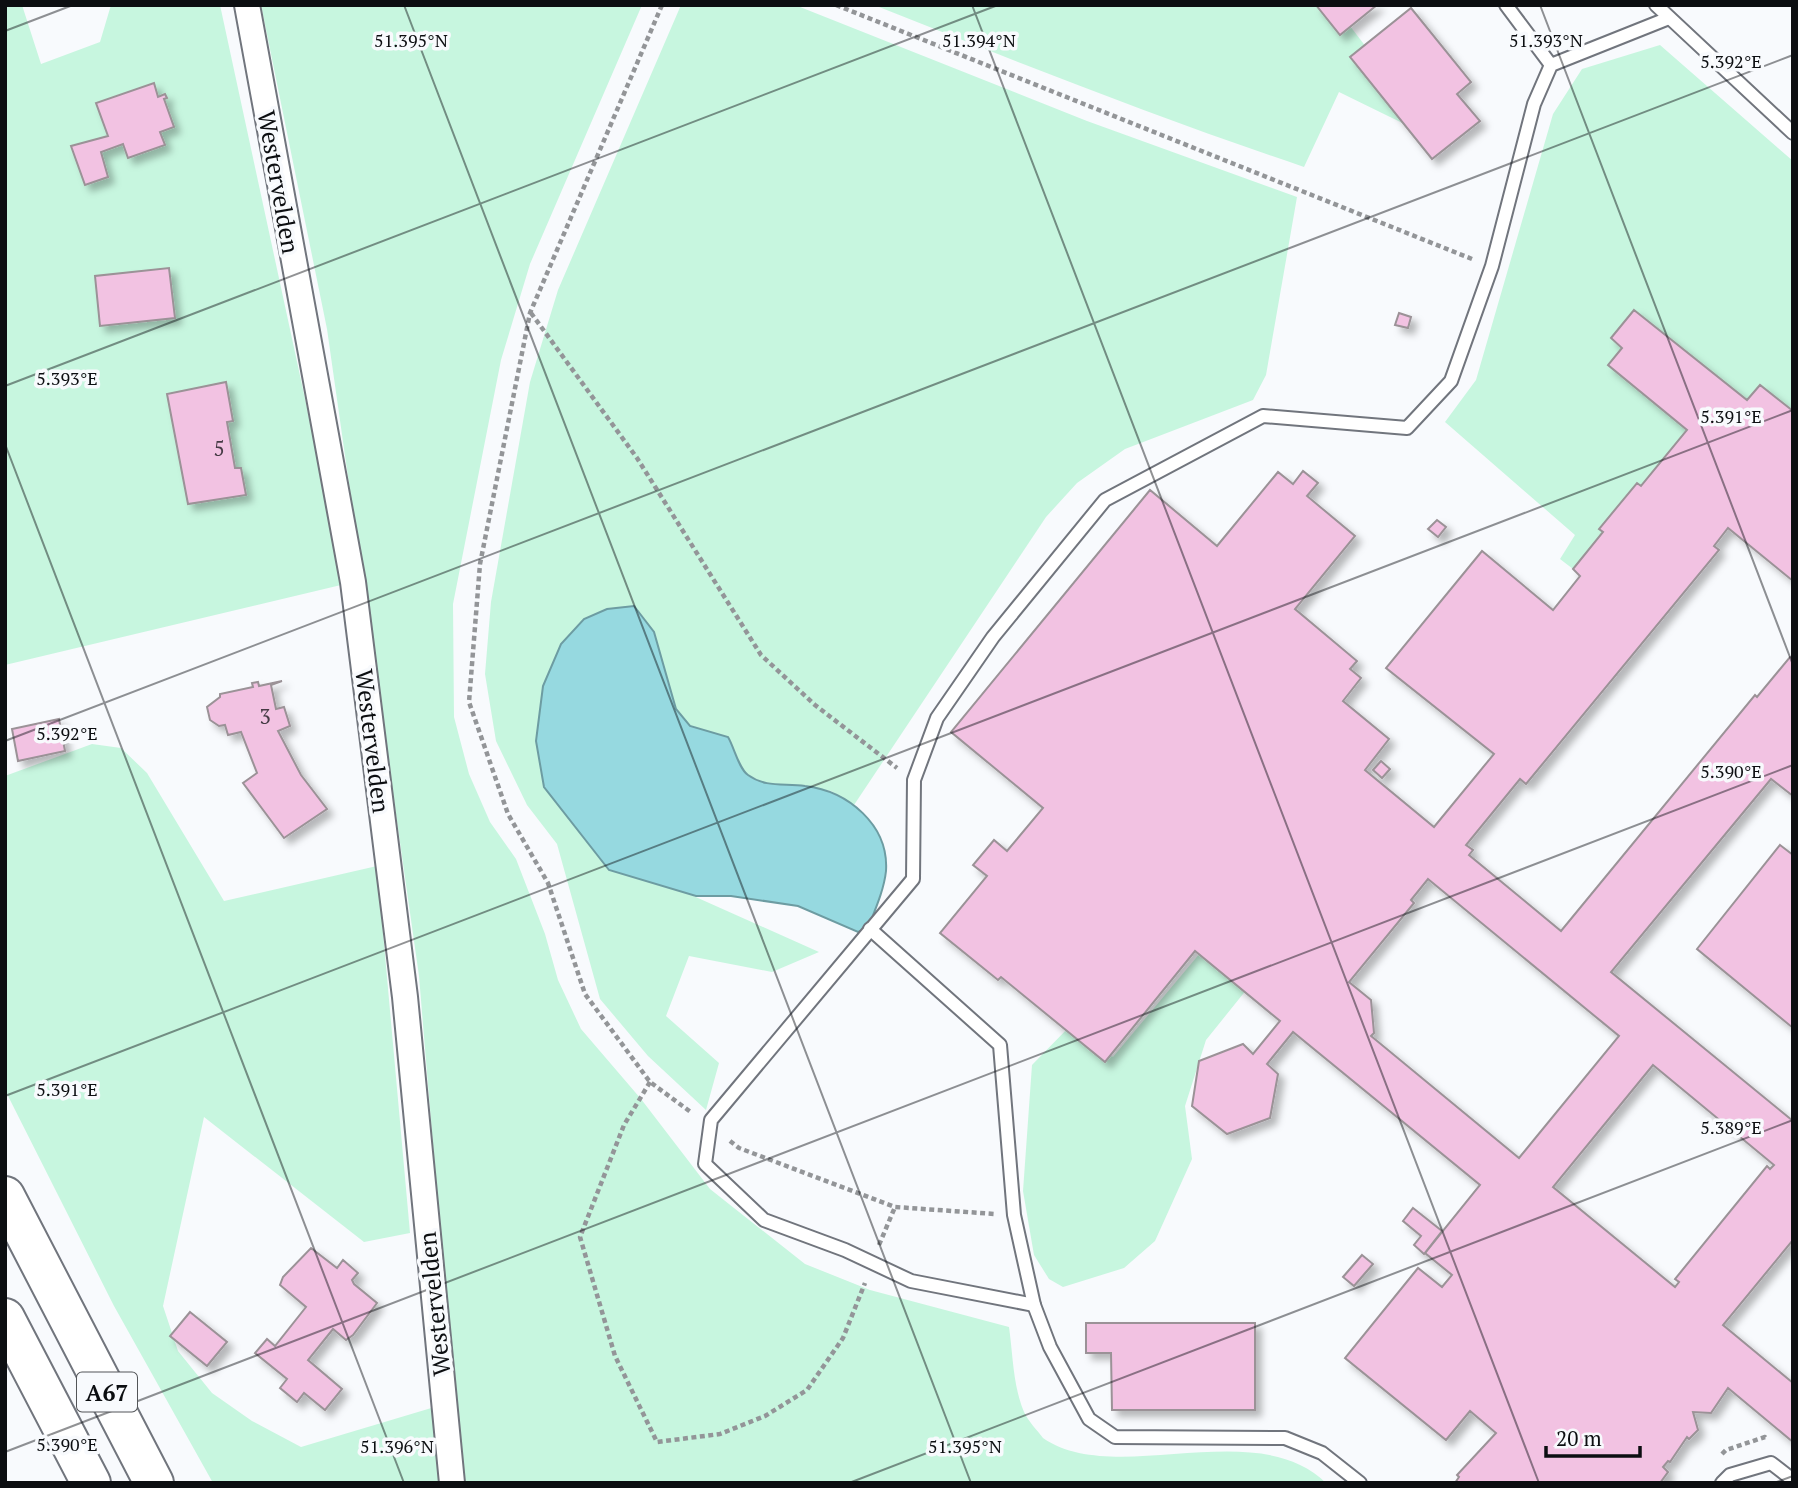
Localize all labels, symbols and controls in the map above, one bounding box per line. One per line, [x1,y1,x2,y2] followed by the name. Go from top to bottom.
[374,28,448,52] text: 51.395°N
[942,28,1016,52] text: 51.394°N
[1509,28,1583,52] text: 51.393°N
[1700,49,1762,73] text: 5.392°E
[251,108,307,256] street label: Westervelden
[36,366,98,390] text: 5.393°E
[1700,404,1762,428] text: 5.391°E
[213,434,225,462] house number: 5
[348,667,398,815] street label: Westervelden
[259,702,271,730] house number: 3
[36,721,98,745] text: 5.392°E
[1700,759,1762,783] text: 5.390°E
[36,1077,98,1101] text: 5.391°E
[1700,1115,1762,1139] text: 5.389°E
[411,1230,457,1378] street label: Westervelden
[77,1372,137,1412] road number: A67
[1546,1414,1640,1458] scale bar
[1556,1424,1602,1452] text: 20 m
[36,1432,98,1456] text: 5.390°E
[360,1434,434,1458] text: 51.396°N
[928,1434,1002,1458] text: 51.395°N

